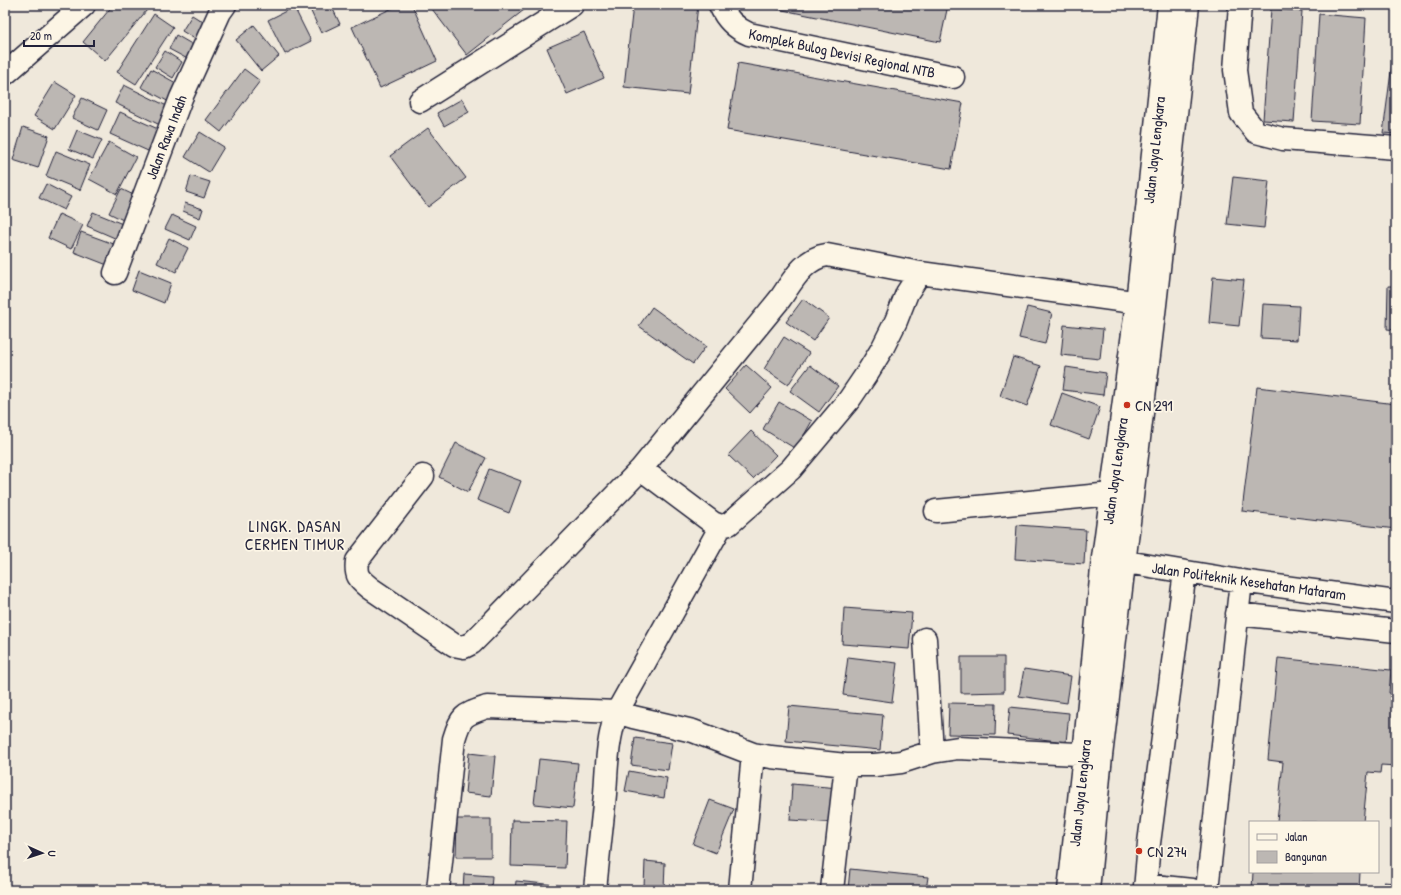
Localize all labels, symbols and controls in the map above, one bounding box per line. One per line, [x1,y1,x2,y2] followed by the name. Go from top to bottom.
[24,22,94,48] scale bar
[747,23,937,83] street label: Komplek Bulog Devisi Regional NTB
[30,27,52,44] text: 20 m
[140,92,192,182] street label: Jalan Rawa Indah
[1138,95,1170,205] street label: Jalan Jaya Lengkara
[1135,395,1173,416] place label: CN 291
[1122,400,1132,410] marker: CN 291
[1097,416,1133,526] street label: Jalan Jaya Lengkara
[245,515,345,555] district label: LINGK. DASAN CERMEN TIMUR
[1150,557,1348,605] street label: Jalan Politeknik Kesehatan Mataram
[1064,738,1096,848] street label: Jalan Jaya Lengkara
[1249,821,1379,873] legend
[1285,828,1307,845] text: Jalan
[22,833,62,873] north arrow
[1147,841,1187,862] place label: CN 274
[1134,846,1144,856] marker: CN 274
[1285,848,1327,865] text: Bangunan
[45,850,59,857] text: U

